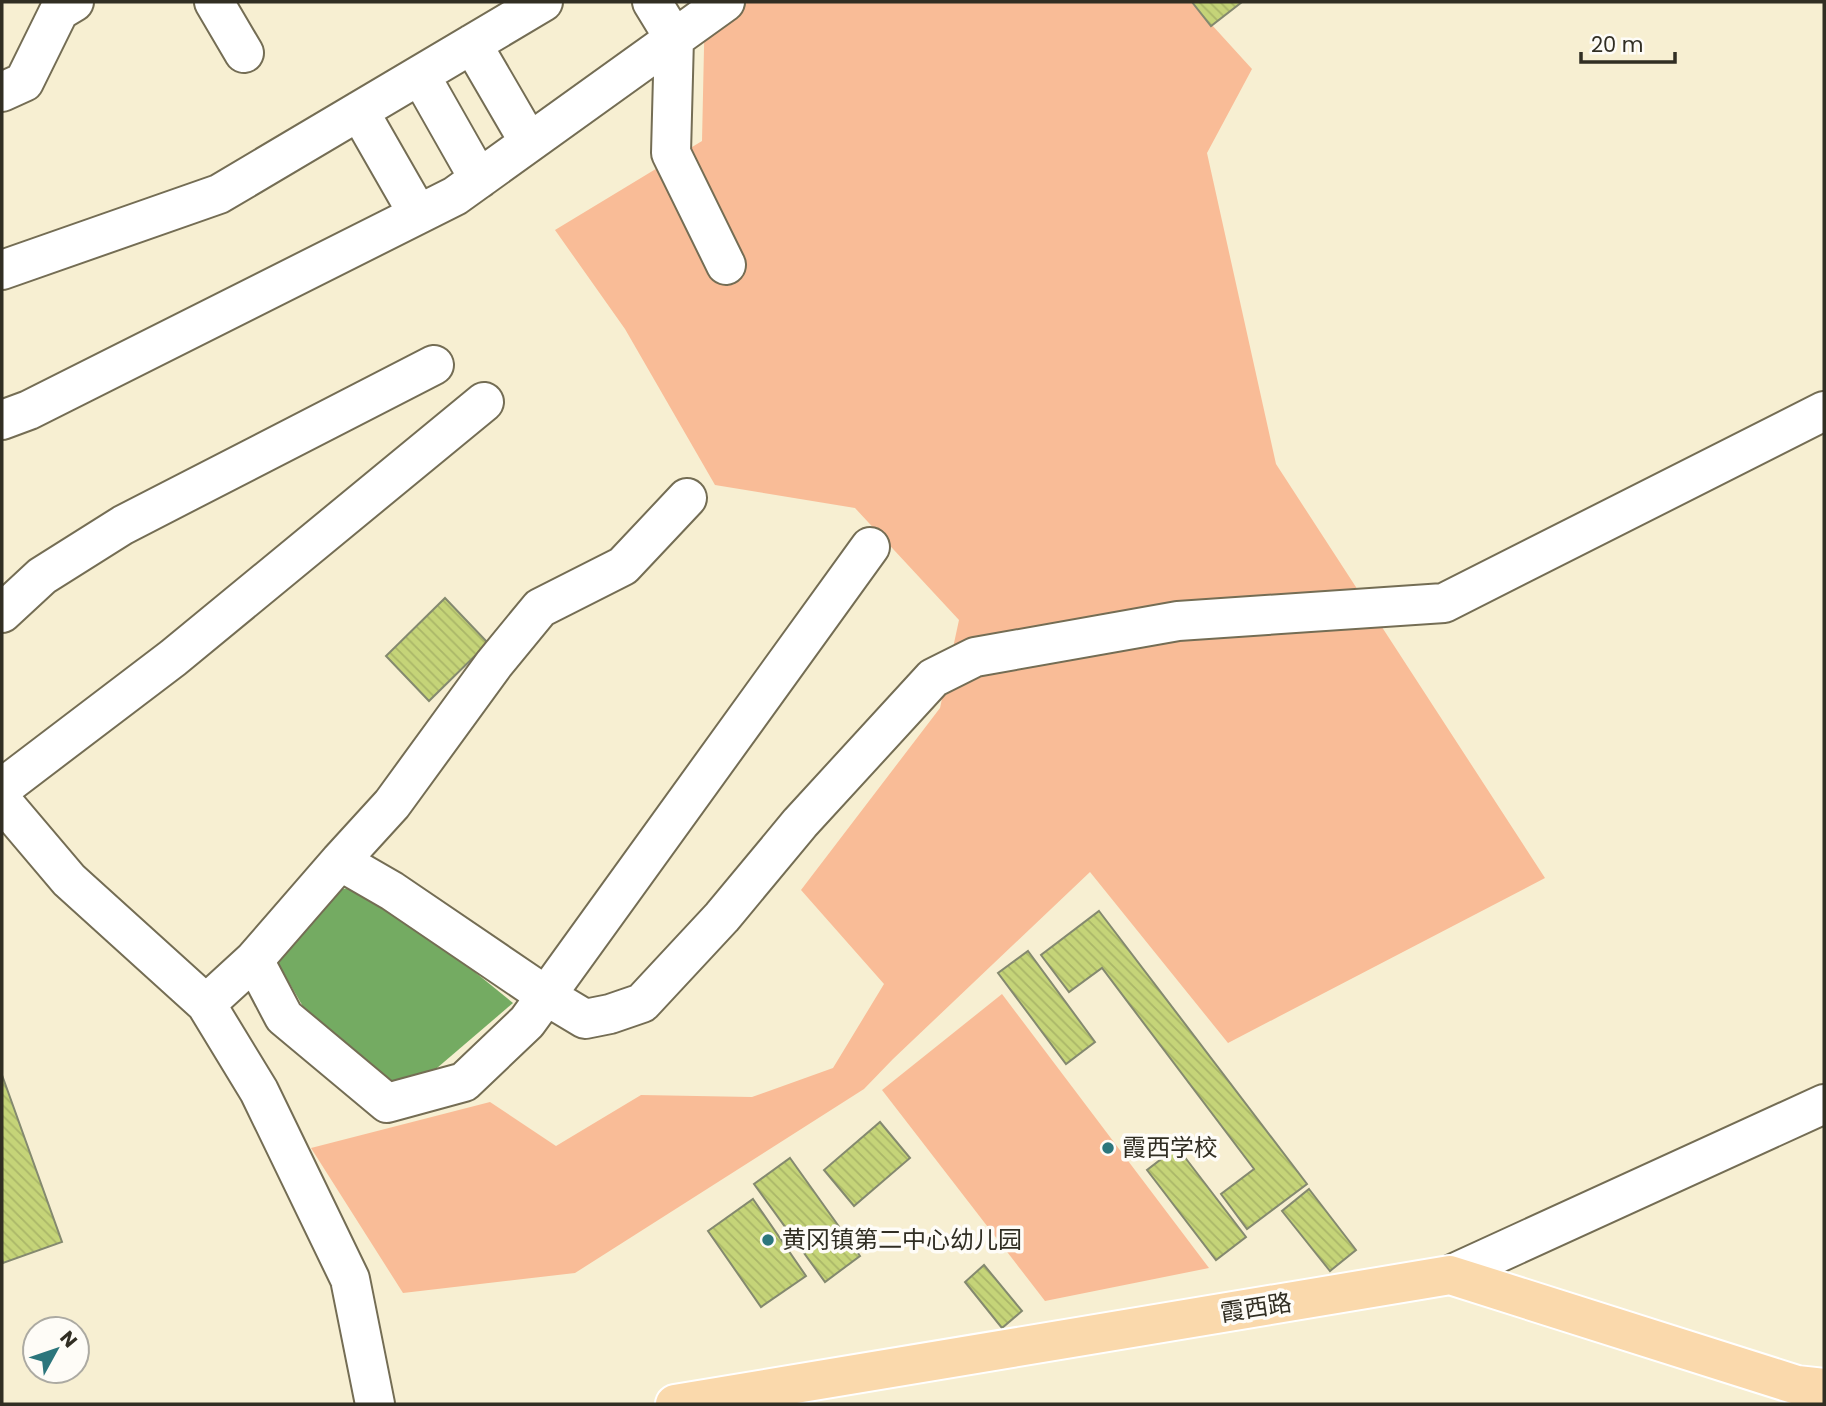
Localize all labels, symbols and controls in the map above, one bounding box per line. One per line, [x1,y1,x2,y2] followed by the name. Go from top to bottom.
[1581,21,1675,65] scale bar
[1591,30,1644,59] text: 20 m
[1122,1131,1218,1164] place label: 霞西学校
[1100,1140,1116,1156] marker: 霞西学校
[782,1223,1022,1256] place label: 黄冈镇第二中心幼儿园
[760,1232,776,1248] marker: 黄冈镇第二中心幼儿园
[1218,1286,1294,1329] street label: 霞西路
[21,1315,91,1385] north arrow
[54,1325,84,1354] text: N

